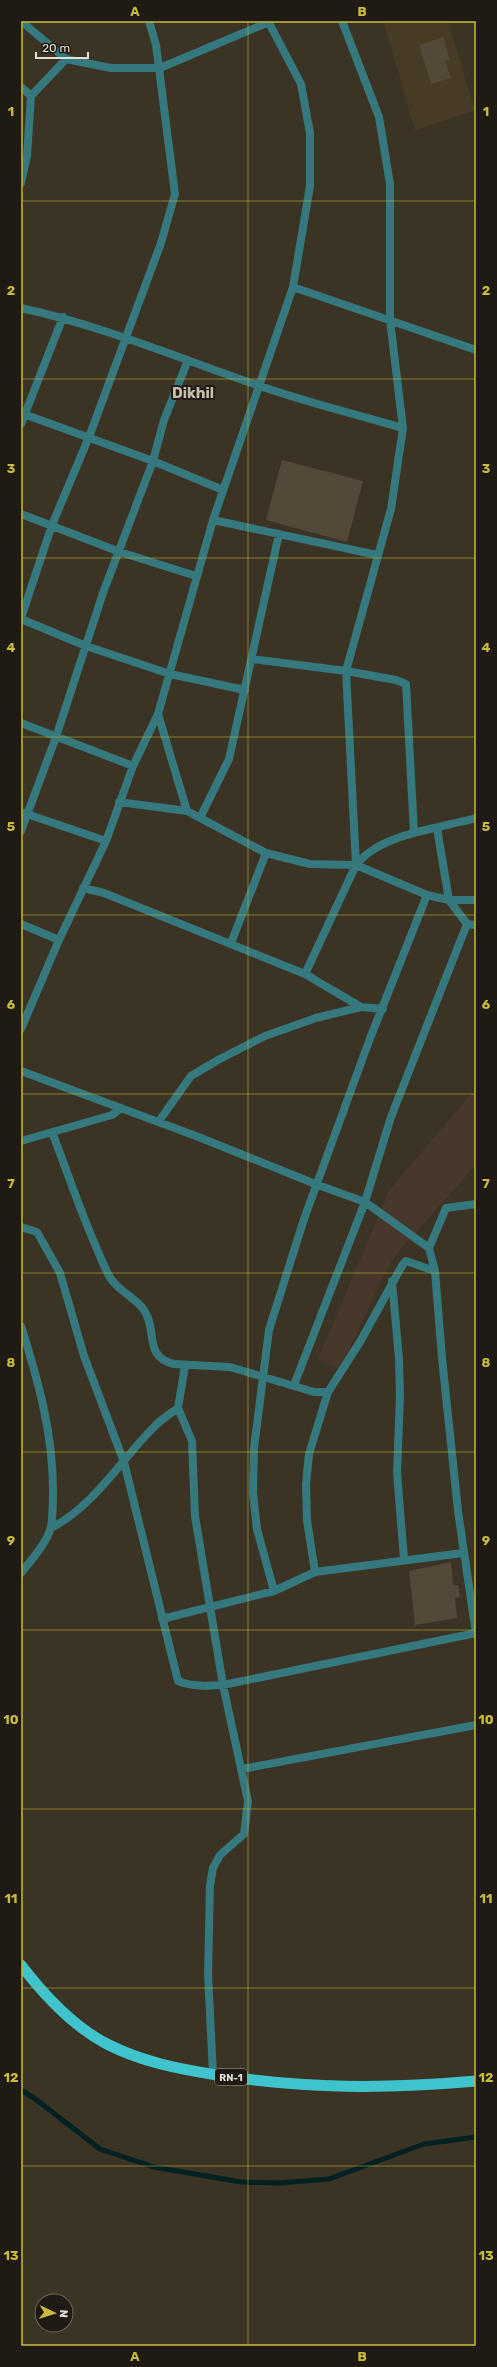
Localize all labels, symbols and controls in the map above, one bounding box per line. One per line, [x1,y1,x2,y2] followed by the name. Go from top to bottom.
[130,4,140,19] text: A
[357,4,367,19] text: B
[36,34,88,60] scale bar
[42,41,70,55] text: 20 m
[8,104,14,119] text: 1
[483,104,489,119] text: 1
[7,283,15,298] text: 2
[482,283,490,298] text: 2
[172,384,214,402] district label: Dikhil
[7,461,16,476] text: 3
[482,461,491,476] text: 3
[7,640,16,655] text: 4
[482,640,491,655] text: 4
[7,819,15,834] text: 5
[482,819,490,834] text: 5
[7,997,16,1012] text: 6
[482,997,491,1012] text: 6
[7,1176,15,1191] text: 7
[482,1176,490,1191] text: 7
[7,1355,16,1370] text: 8
[482,1355,491,1370] text: 8
[7,1533,15,1548] text: 9
[482,1533,490,1548] text: 9
[3,1712,19,1727] text: 10
[478,1712,494,1727] text: 10
[5,1891,17,1906] text: 11
[480,1891,492,1906] text: 11
[215,2069,247,2085] road number: RN-1
[4,2070,18,2085] text: 12
[479,2070,493,2085] text: 12
[3,2248,19,2263] text: 13
[478,2248,494,2263] text: 13
[34,2293,74,2333] north arrow
[57,2309,70,2318] text: N
[130,2349,140,2364] text: A
[357,2349,367,2364] text: B

